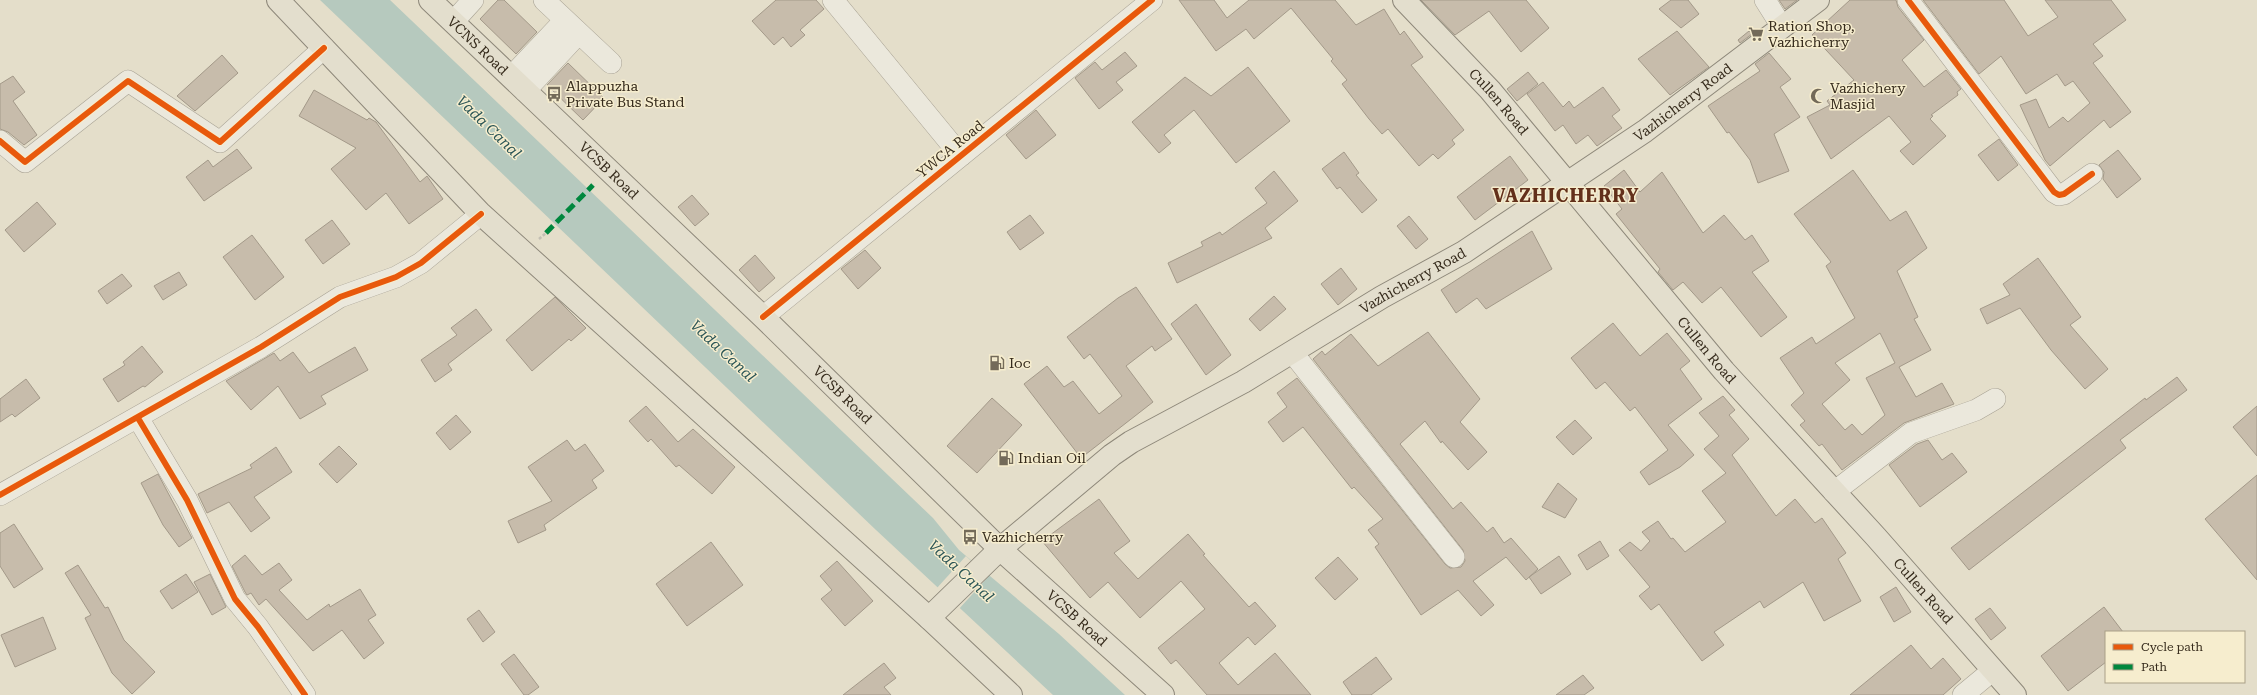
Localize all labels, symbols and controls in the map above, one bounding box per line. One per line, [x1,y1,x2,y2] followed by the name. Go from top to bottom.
[444,13,511,78] street label: VCNS Road
[1768,18,1855,50] place label: Ration Shop, Vazhicherry
[1747,25,1765,43] supermarket icon: Ration Shop, Vazhicherry
[1630,60,1735,144] street label: Vazhicherry Road
[1466,65,1532,138] street label: Cullen Road
[566,78,684,110] place label: Alappuzha Private Bus Stand
[1830,80,1906,112] place label: Vazhichery Masjid
[545,85,563,103] bus stop icon: Alappuzha Private Bus Stand
[1809,87,1827,105] mosque icon: Vazhichery Masjid
[453,92,525,163] water label: Vada Canal
[913,117,987,181] street label: YWCA Road
[576,138,642,202] street label: VCSB Road
[1493,185,1639,206] district label: VAZHICHERRY
[1357,245,1469,317] street label: Vazhicherry Road
[1674,313,1739,387] street label: Cullen Road
[687,316,760,386] water label: Vada Canal
[988,354,1006,372] fuel station icon: Ioc
[1009,355,1031,371] place label: Ioc
[810,363,875,427] street label: VCSB Road
[997,449,1015,467] fuel station icon: Indian Oil
[1018,450,1086,466] place label: Indian Oil
[961,528,979,546] bus stop icon: Vazhicherry
[982,529,1064,545] place label: Vazhicherry
[925,536,998,606] water label: Vada Canal
[1890,555,1957,627] street label: Cullen Road
[1044,587,1111,649] street label: VCSB Road
[2105,631,2245,683] legend
[2141,640,2203,654] text: Cycle path
[2141,660,2167,674] text: Path

